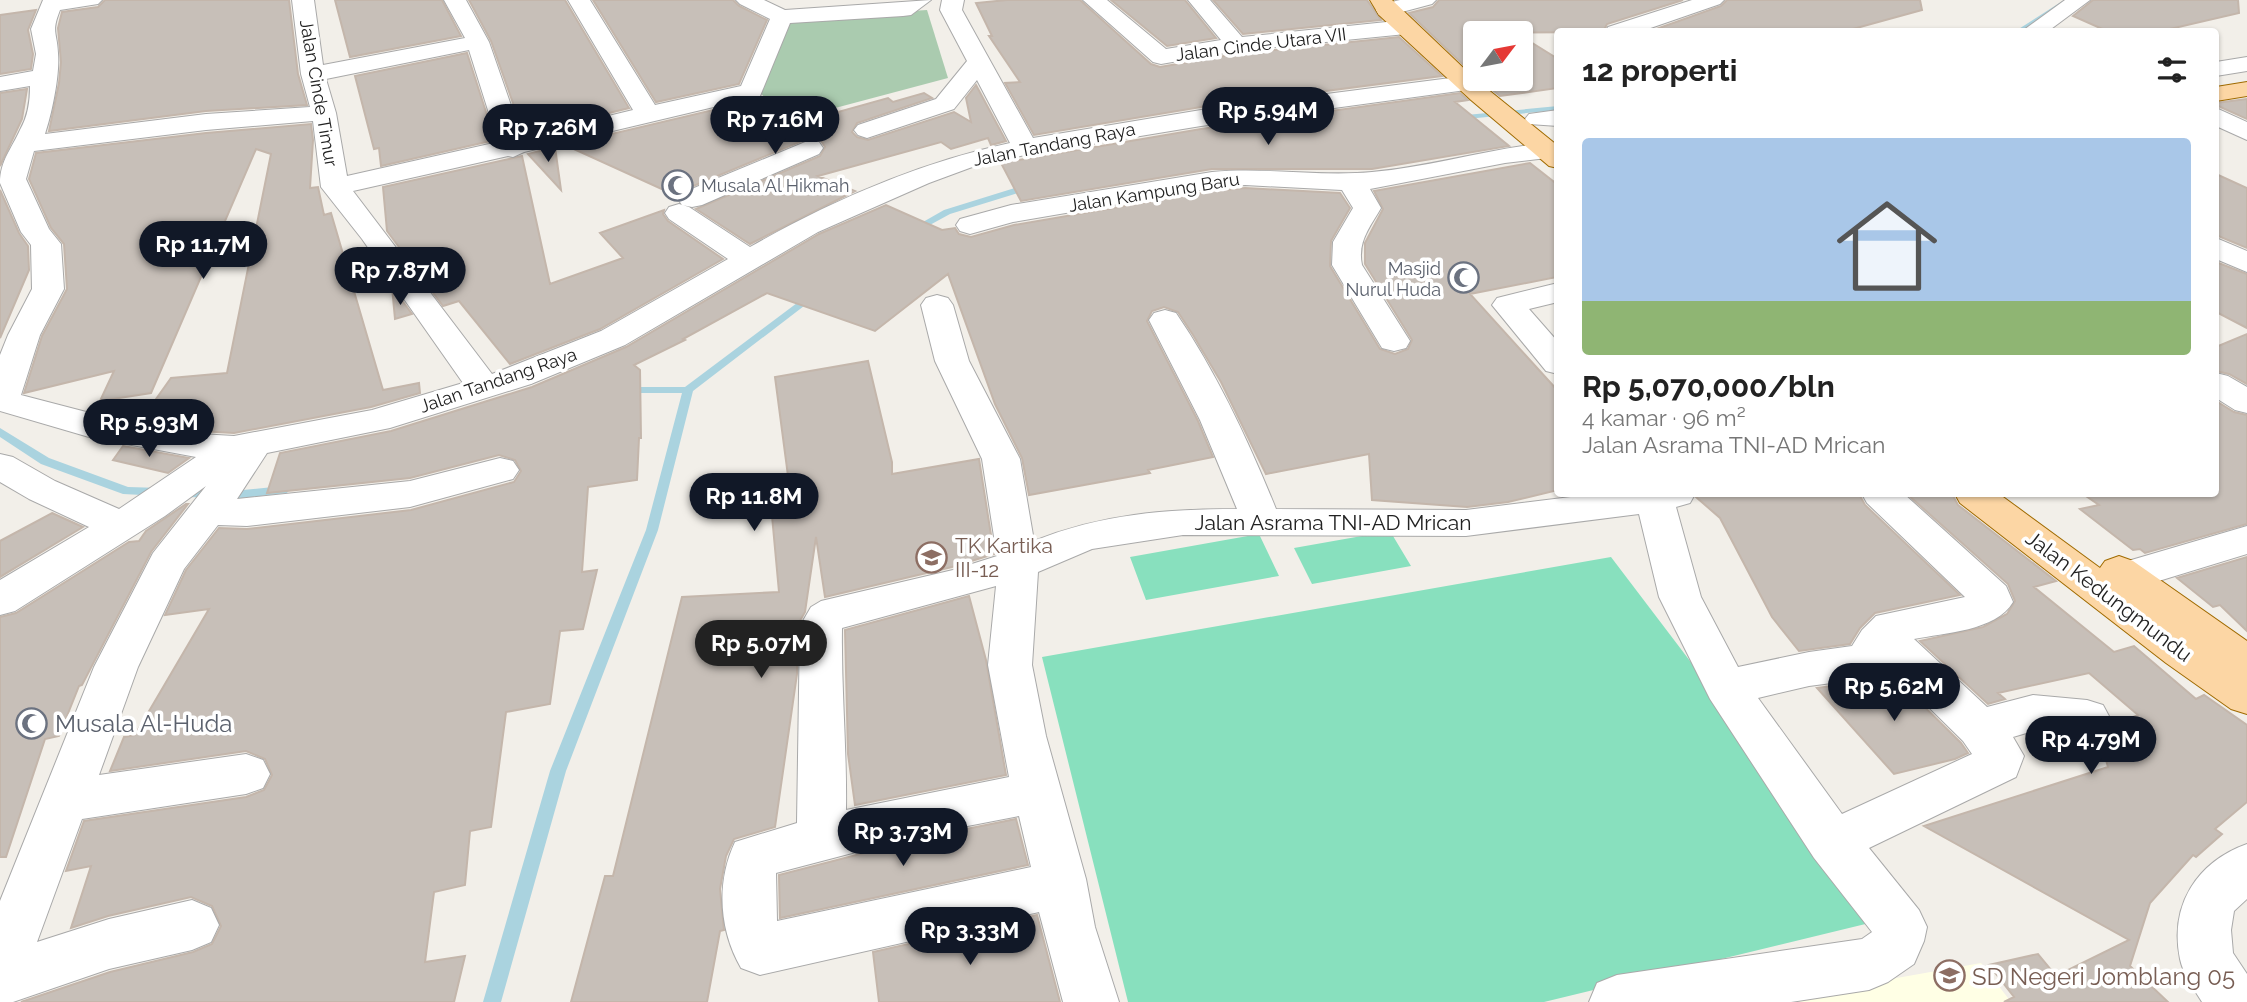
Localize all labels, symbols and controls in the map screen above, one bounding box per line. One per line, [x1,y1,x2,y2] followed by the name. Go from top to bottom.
[296,18,342,169] street label: Jalan Cinde Timur
[1463,21,1533,91] north arrow
[1463,21,1533,91] map controls
[1174,23,1348,65] street label: Jalan Cinde Utara VII
[2153,51,2191,89] icon: filters
[1582,53,1737,88] text: 12 properti
[1196,88,1340,147] pin: Rp 5.94M
[703,96,847,156] pin: Rp 7.16M
[1218,96,1318,123] text: Rp 5.94M
[476,104,620,164] pin: Rp 7.26M
[726,105,824,132] text: Rp 7.16M
[499,113,597,140] text: Rp 7.26M
[971,118,1137,170] street label: Jalan Tandang Raya
[661,168,695,202] mosque icon: Musala Al Hikmah
[1067,168,1241,216] street label: Jalan Kampung Baru
[701,175,849,196] place label: Musala Al Hikmah
[1824,183,1950,309] icon: home
[131,222,275,281] pin: Rp 11.7M
[155,230,251,257] text: Rp 11.7M
[328,247,472,307] pin: Rp 7.87M
[351,256,449,283] text: Rp 7.87M
[1345,258,1441,300] place label: Masjid Nurul Huda
[1447,261,1481,295] mosque icon: Masjid Nurul Huda
[417,343,579,417] street label: Jalan Tandang Raya
[1582,369,1835,404] text: Rp 5,070,000/bln
[77,400,221,459] pin: Rp 5.93M
[1582,404,1746,431] text: 4 kamar · 96 m²
[99,408,199,435] text: Rp 5.93M
[1582,431,1885,458] text: Jalan Asrama TNI-AD Mrican
[682,474,826,533] pin: Rp 11.8M
[706,482,802,509] text: Rp 11.8M
[1194,510,1472,535] street label: Jalan Asrama TNI-AD Mrican
[2021,525,2197,667] street label: Jalan Kedungmundu
[955,533,1053,582] place label: TK Kartika III-12
[915,540,949,574] school or university icon: TK Kartika III-12
[689,620,833,680] pin: Rp 5.07M
[711,629,811,656] text: Rp 5.07M
[1822,664,1966,723] pin: Rp 5.62M
[1844,672,1944,699] text: Rp 5.62M
[15,706,49,740] mosque icon: Musala Al-Huda
[55,709,232,738] place label: Musala Al-Huda
[2019,716,2163,776] pin: Rp 4.79M
[2041,725,2141,752] text: Rp 4.79M
[831,808,975,868] pin: Rp 3.73M
[854,817,952,844] text: Rp 3.73M
[898,908,1042,967] pin: Rp 3.33M
[921,916,1019,943] text: Rp 3.33M
[1932,959,1966,993] school or university icon: SD Negeri Jomblang 05
[1972,962,2235,991] place label: SD Negeri Jomblang 05

